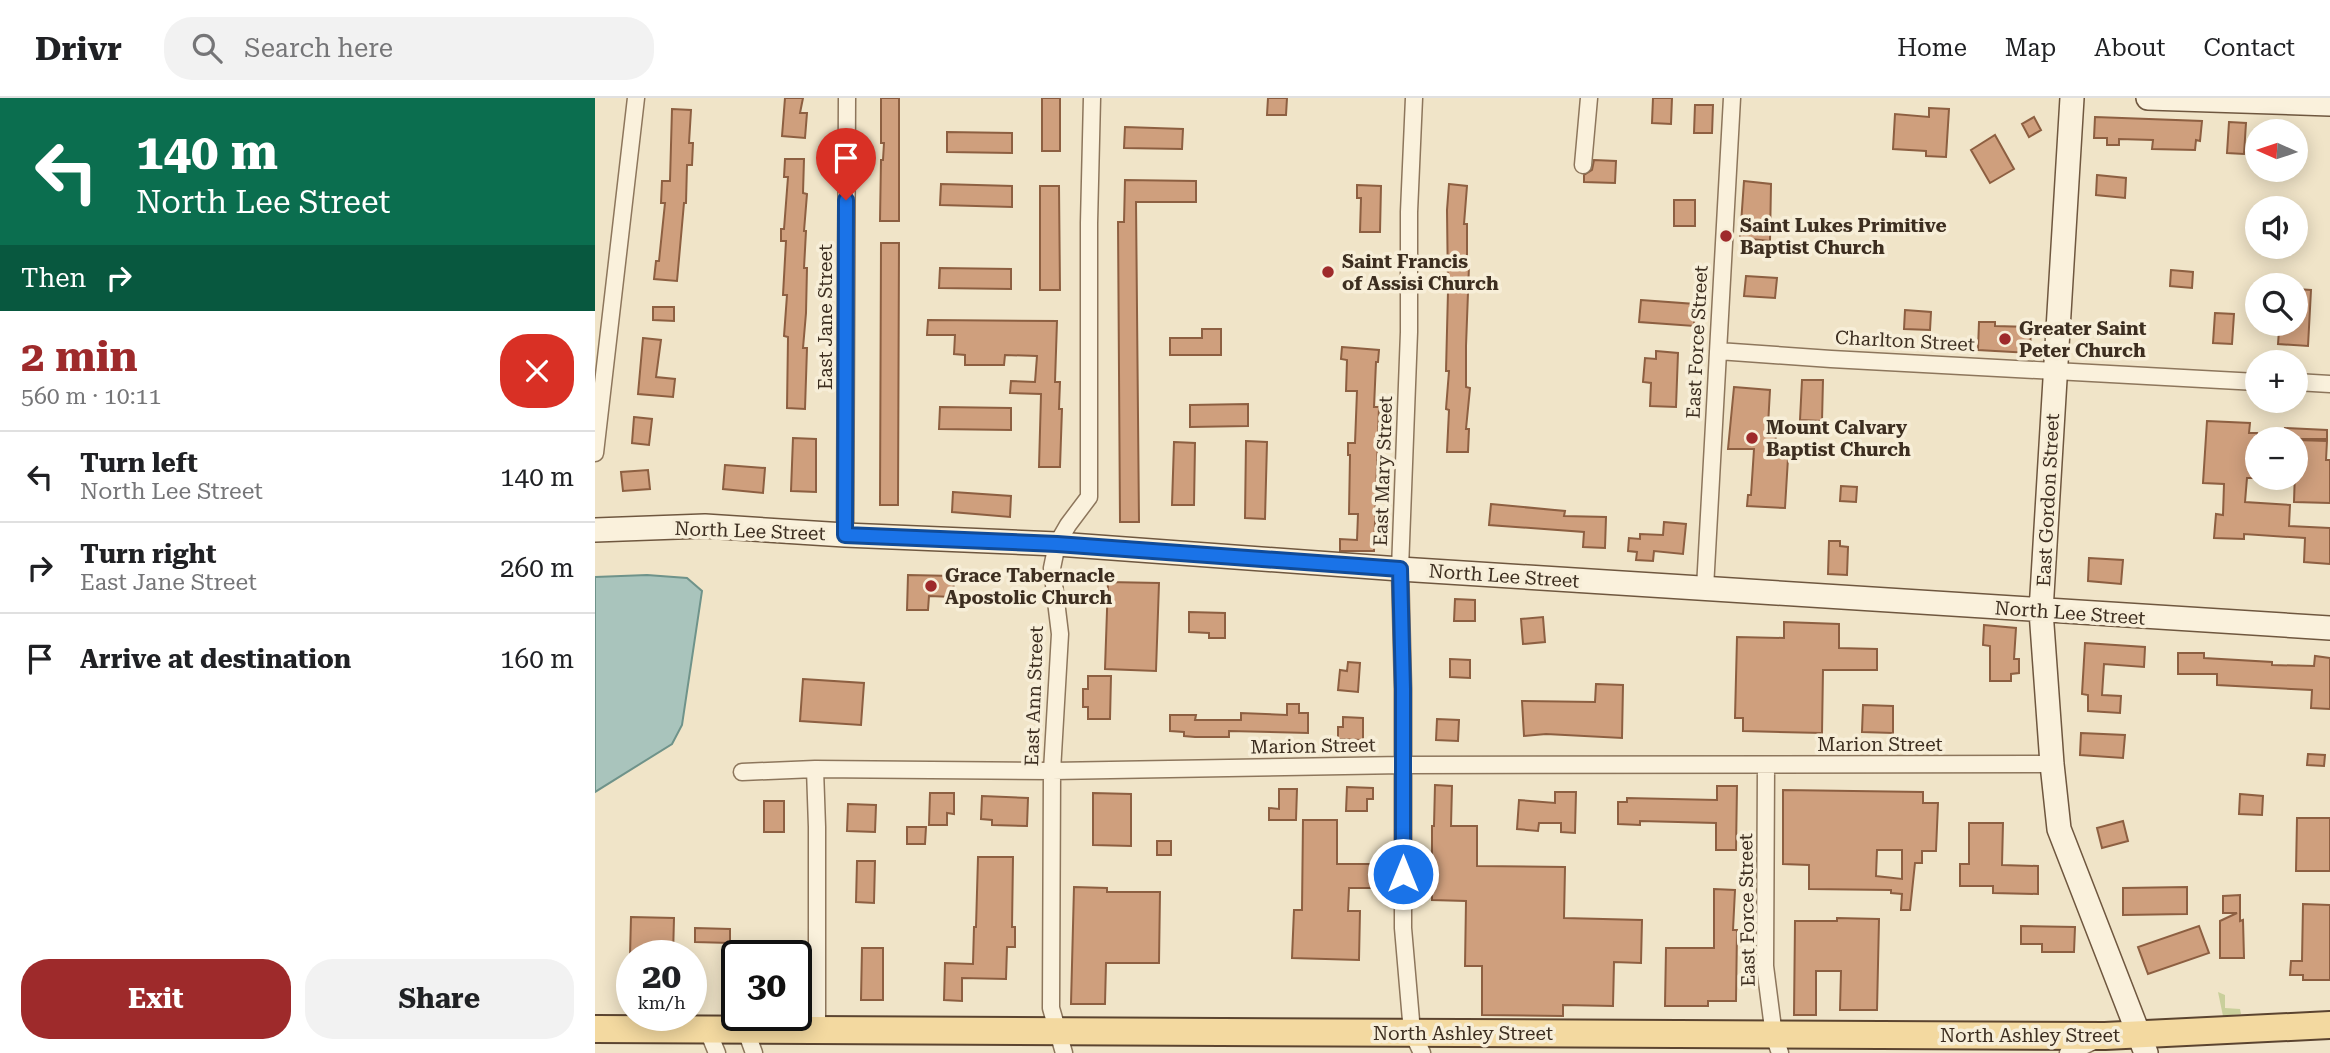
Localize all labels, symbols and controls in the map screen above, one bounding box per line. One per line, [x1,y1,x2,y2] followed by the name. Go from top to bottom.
[164,17,654,80] search box
[35,29,122,68] text: Drivr
[188,29,226,67] icon: search
[244,33,393,63] text: Search here
[1897,34,1967,62] text: Home
[2005,34,2056,62] text: Map
[2094,34,2165,62] text: About
[2203,34,2295,62] text: Contact
[2245,119,2308,182] north arrow
[2245,119,2308,490] map controls
[136,124,278,181] text: 140 m
[21,126,112,217] icon: left
[816,128,876,200] pin
[827,139,865,177] icon: arrive
[136,183,390,221] text: North Lee Street
[2245,196,2308,259] button: sound
[1740,214,1947,259] place label: Saint Lukes Primitive Baptist Church
[1718,228,1734,244] marker: Saint Lukes Primitive Baptist Church
[814,244,837,390] street label: East Jane Street
[1342,250,1499,295] place label: Saint Francis of Assisi Church
[100,259,138,297] icon: right
[21,263,86,293] text: Then
[1320,264,1336,280] marker: Saint Francis of Assisi Church
[1681,265,1713,419] street label: East Force Street
[2245,273,2308,336] button: search
[2019,317,2147,362] place label: Greater Saint Peter Church
[1834,326,1976,356] street label: Charlton Street
[1997,331,2013,347] marker: Greater Saint Peter Church
[21,332,138,381] text: 2 min
[500,334,574,408] button: close
[2245,350,2308,413] button: +
[21,383,161,410] text: 560 m · 10:11
[1369,395,1397,547] street label: East Mary Street
[2032,413,2064,587] street label: East Gordon Street
[1766,416,1911,461] place label: Mount Calvary Baptist Church
[2245,427,2308,490] button: −
[1744,430,1760,446] marker: Mount Calvary Baptist Church
[80,448,198,478] text: Turn left
[21,458,59,496] icon: left
[500,462,574,492] text: 140 m
[80,478,263,505] text: North Lee Street
[674,517,826,545] street label: North Lee Street
[80,539,216,569] text: Turn right
[21,549,59,587] icon: right
[500,553,574,583] text: 260 m
[1428,559,1580,593] street label: North Lee Street
[945,564,1115,609] place label: Grace Tabernacle Apostolic Church
[80,569,257,596] text: East Jane Street
[923,578,939,594] marker: Grace Tabernacle Apostolic Church
[1994,596,2146,630] street label: North Lee Street
[1020,625,1048,767] street label: East Ann Street
[21,640,59,678] icon: arrive
[80,644,351,674] text: Arrive at destination
[500,644,574,674] text: 160 m
[1250,733,1376,759] street label: Marion Street
[1817,733,1943,756] street label: Marion Street
[1734,833,1760,987] street label: East Force Street
[1366,837,1440,911] position arrow
[721,940,812,1031] speed limit sign: 30
[642,956,681,997] text: 20
[21,959,291,1039] button: Exit
[305,959,574,1039] button: Share
[637,992,686,1013] text: km/h
[1373,1022,1553,1045] street label: North Ashley Street
[1940,1024,2120,1047] street label: North Ashley Street

